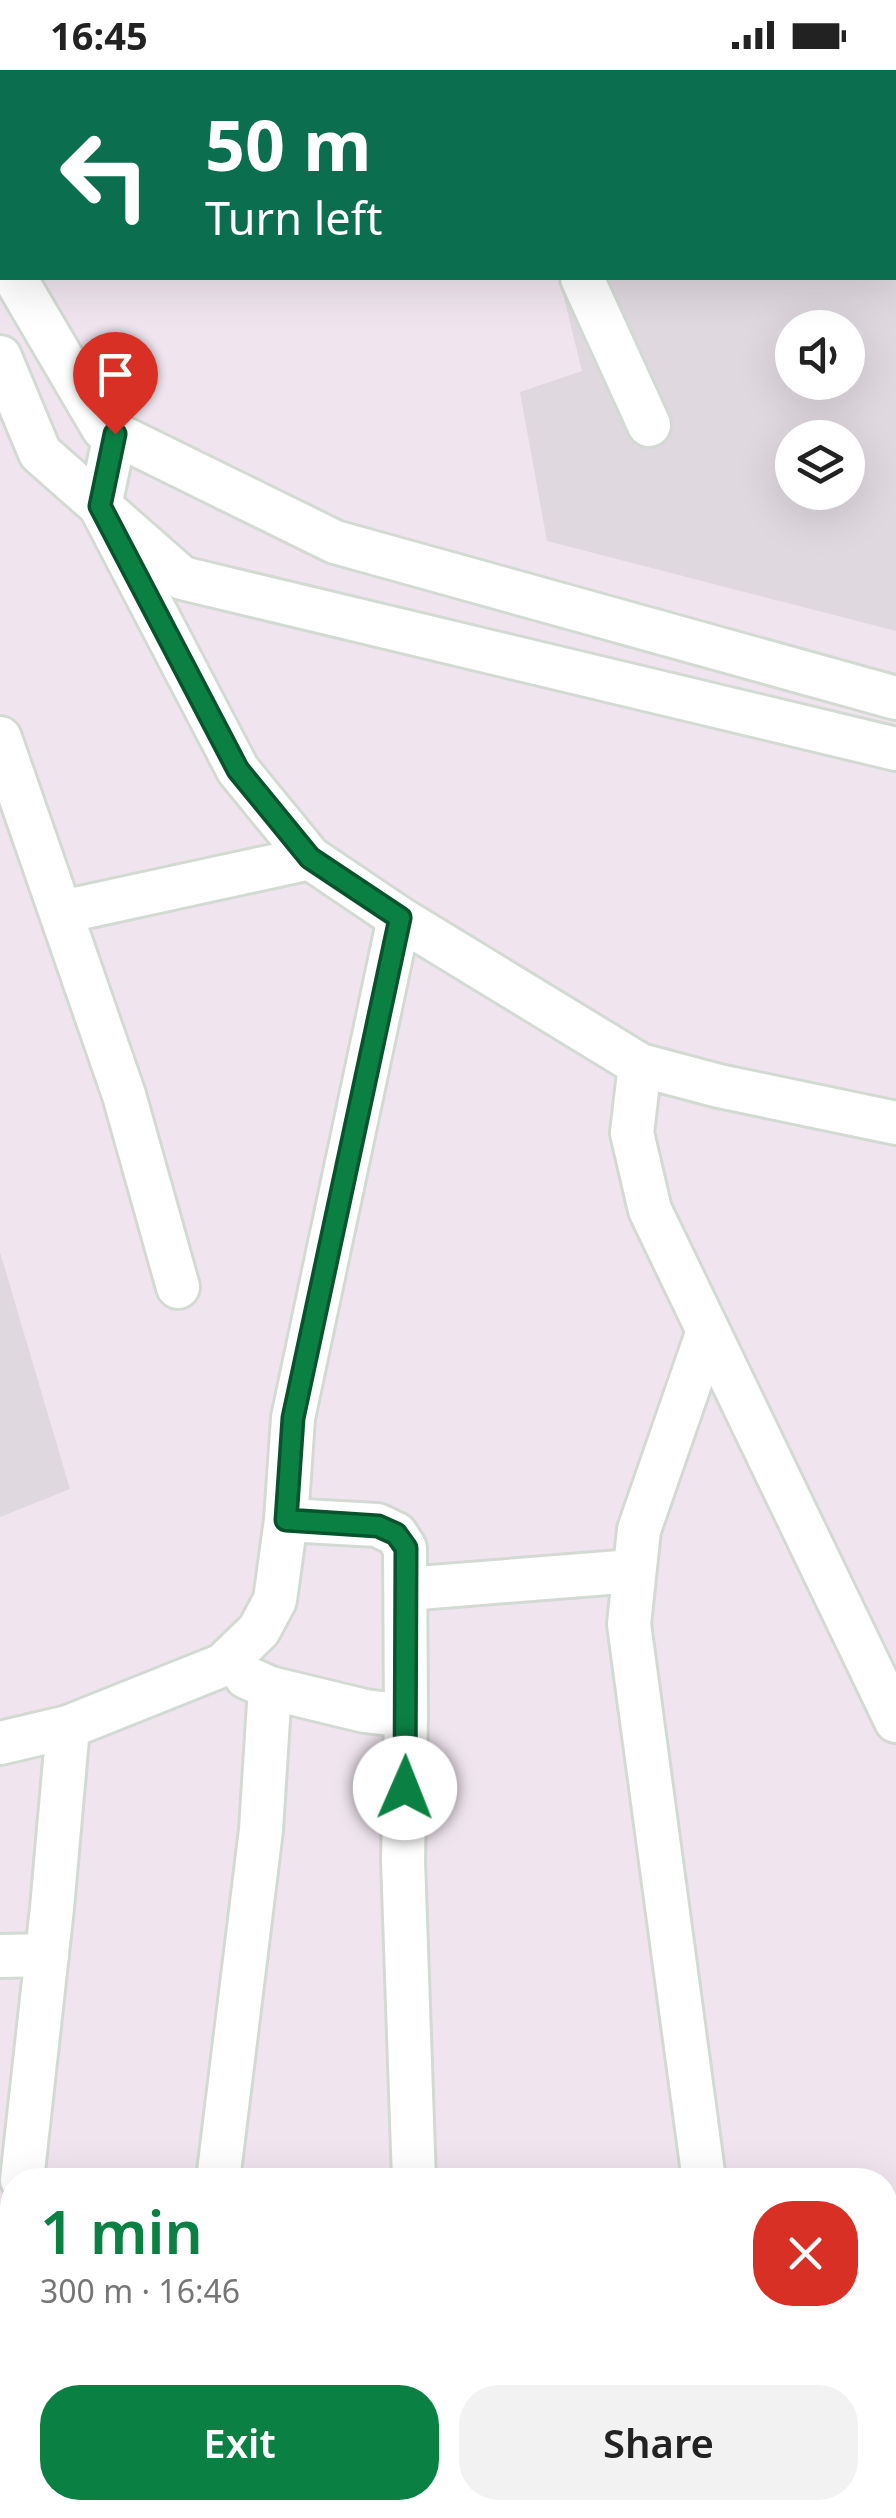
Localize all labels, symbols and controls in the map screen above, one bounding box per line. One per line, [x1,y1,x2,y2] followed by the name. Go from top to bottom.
[50,9,148,61] text: 16:45
[205,96,372,192] text: 50 m
[40,110,170,240] icon: left
[205,187,382,248] text: Turn left
[775,310,865,510] map controls
[775,310,865,400] button: sound
[73,332,158,435] pin
[88,347,143,402] icon: arrive
[775,420,865,510] button: layers
[353,1736,457,1840] position arrow
[40,2190,203,2272] text: 1 min
[753,2201,858,2306] button: close
[40,2269,240,2312] text: 300 m · 16:46
[40,2385,439,2500] button: Exit
[459,2385,858,2500] button: Share

